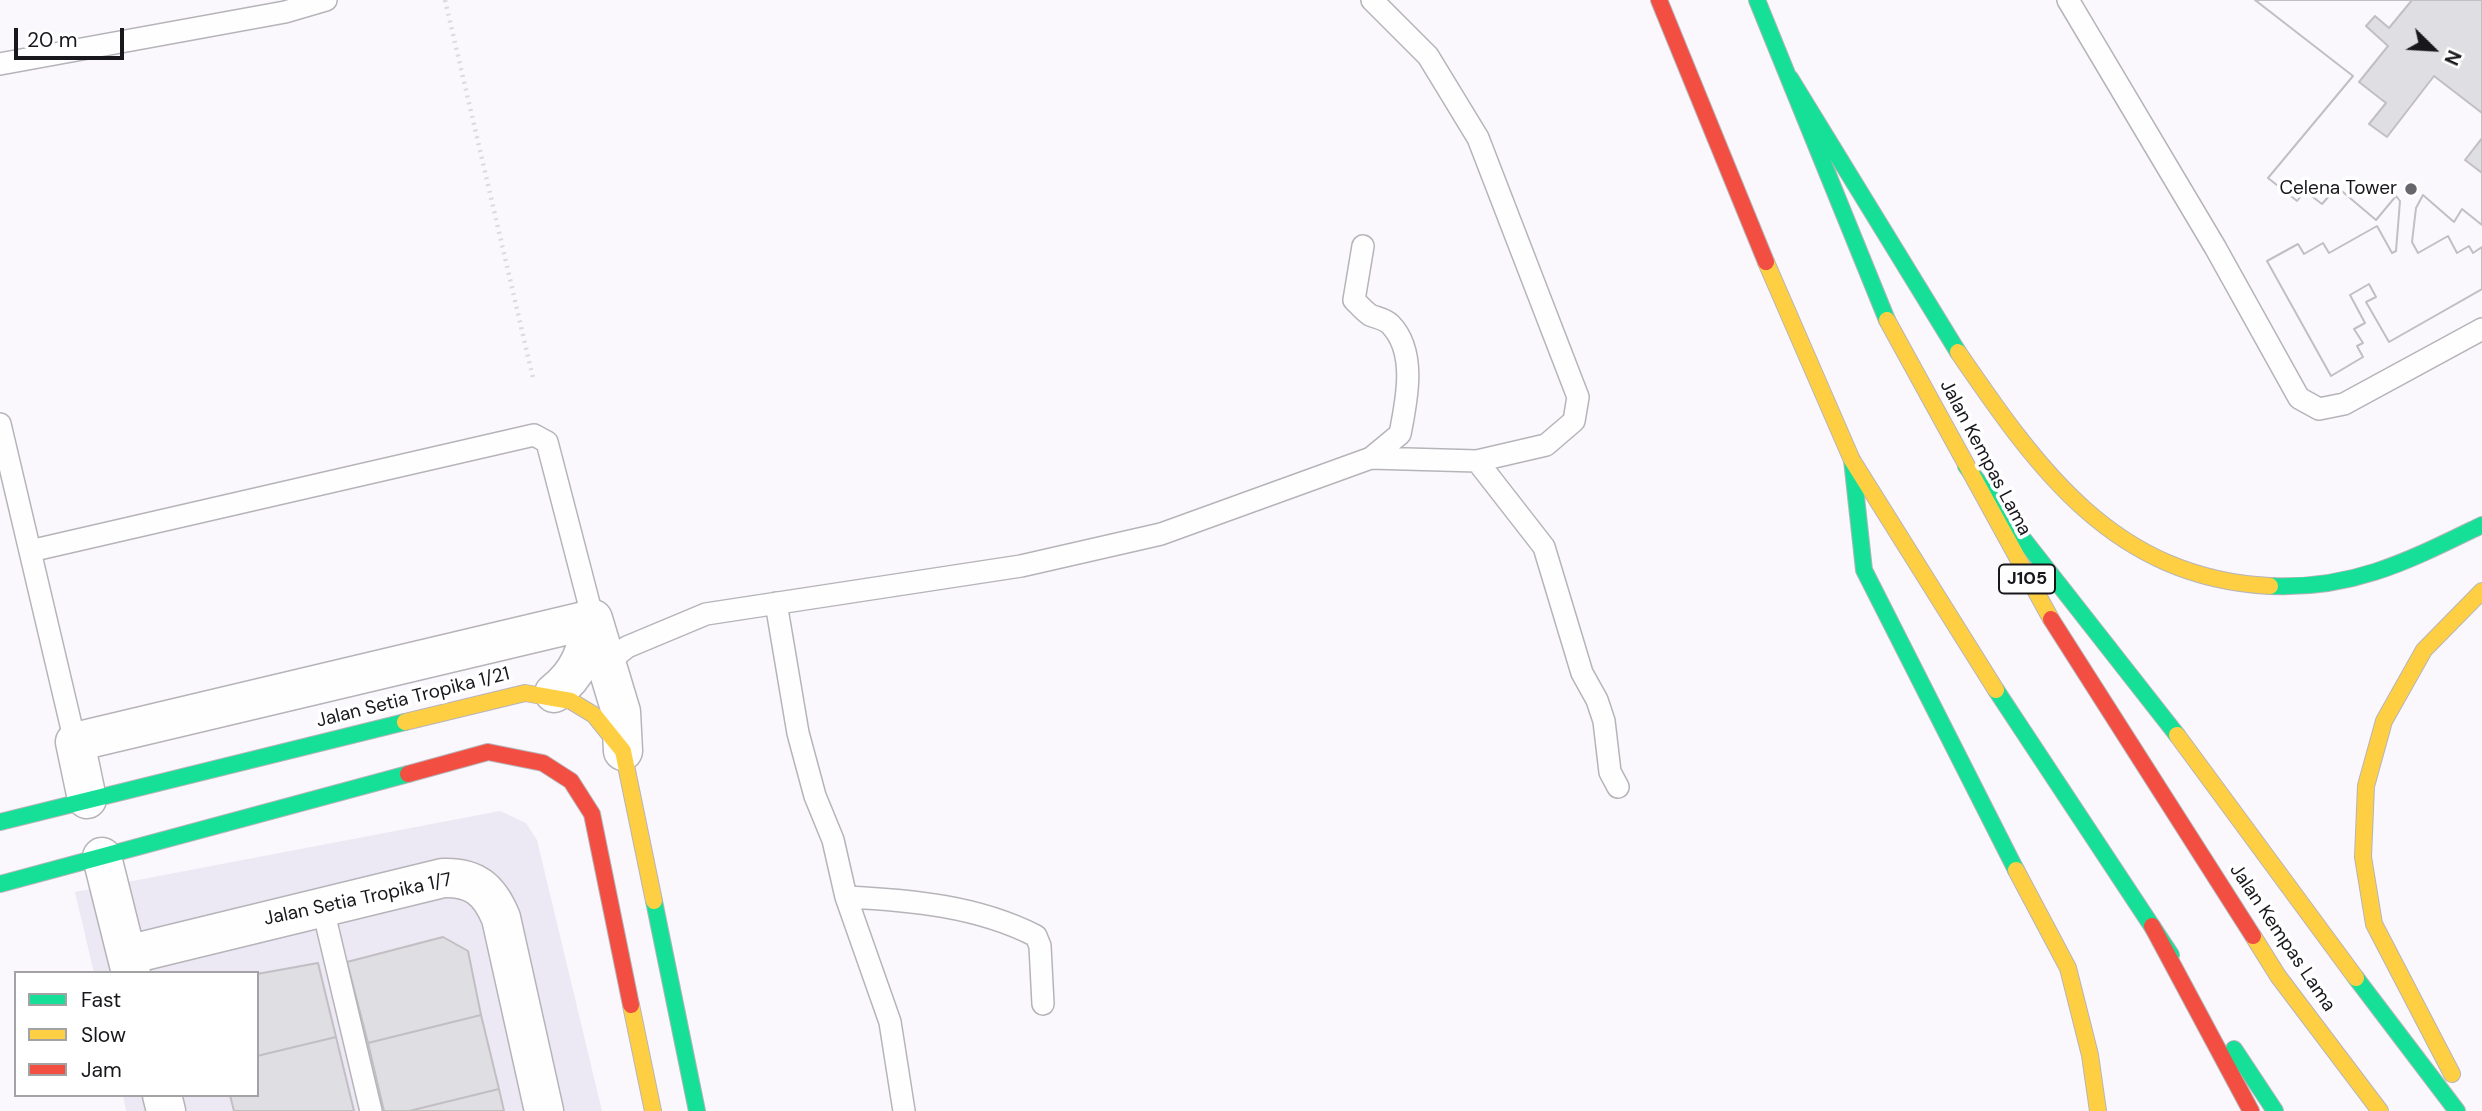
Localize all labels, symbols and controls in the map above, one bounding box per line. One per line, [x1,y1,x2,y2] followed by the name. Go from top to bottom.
[18,14,128,58] scale bar
[2398,14,2468,84] north arrow
[27,26,78,54] text: 20 m
[2438,46,2467,69] text: N
[2279,178,2397,200] place label: Celena Tower
[2403,181,2419,197] marker: Celena Tower
[1934,376,2036,540] street label: Jalan Kempas Lama
[1999,564,2055,594] road number: J105
[314,663,512,733] street label: Jalan Setia Tropika 1/21
[2224,860,2340,1016] street label: Jalan Kempas Lama
[262,869,454,931] street label: Jalan Setia Tropika 1/7
[14,971,259,1097] legend
[81,986,121,1014] text: Fast
[81,1021,126,1049] text: Slow
[81,1056,122,1084] text: Jam

